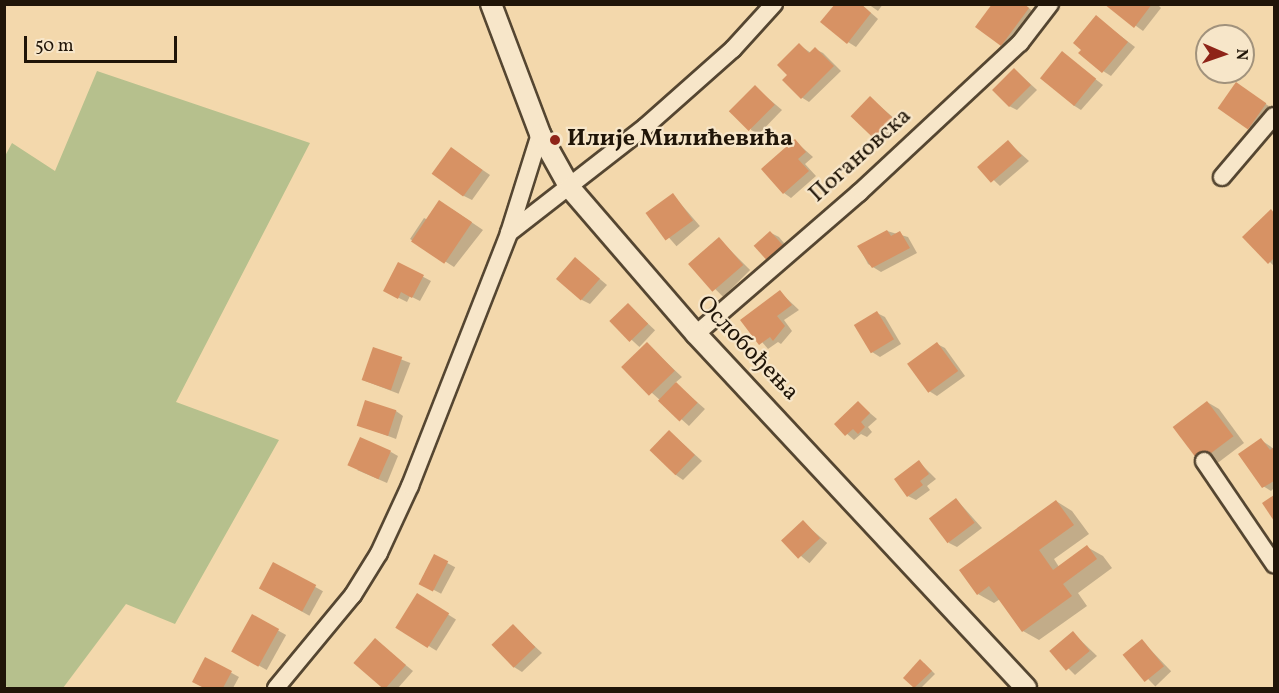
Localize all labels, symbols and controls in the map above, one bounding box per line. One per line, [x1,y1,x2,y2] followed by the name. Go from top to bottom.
[27,24,180,62] scale bar
[1195,24,1255,84] north arrow
[35,34,74,59] text: 50 m
[1230,48,1252,61] text: N
[804,102,918,210] street label: Погановска
[567,126,793,154] place label: Илије Милићевића
[548,133,562,147] marker: Илије Милићевића
[690,290,804,408] street label: Ослобођења

